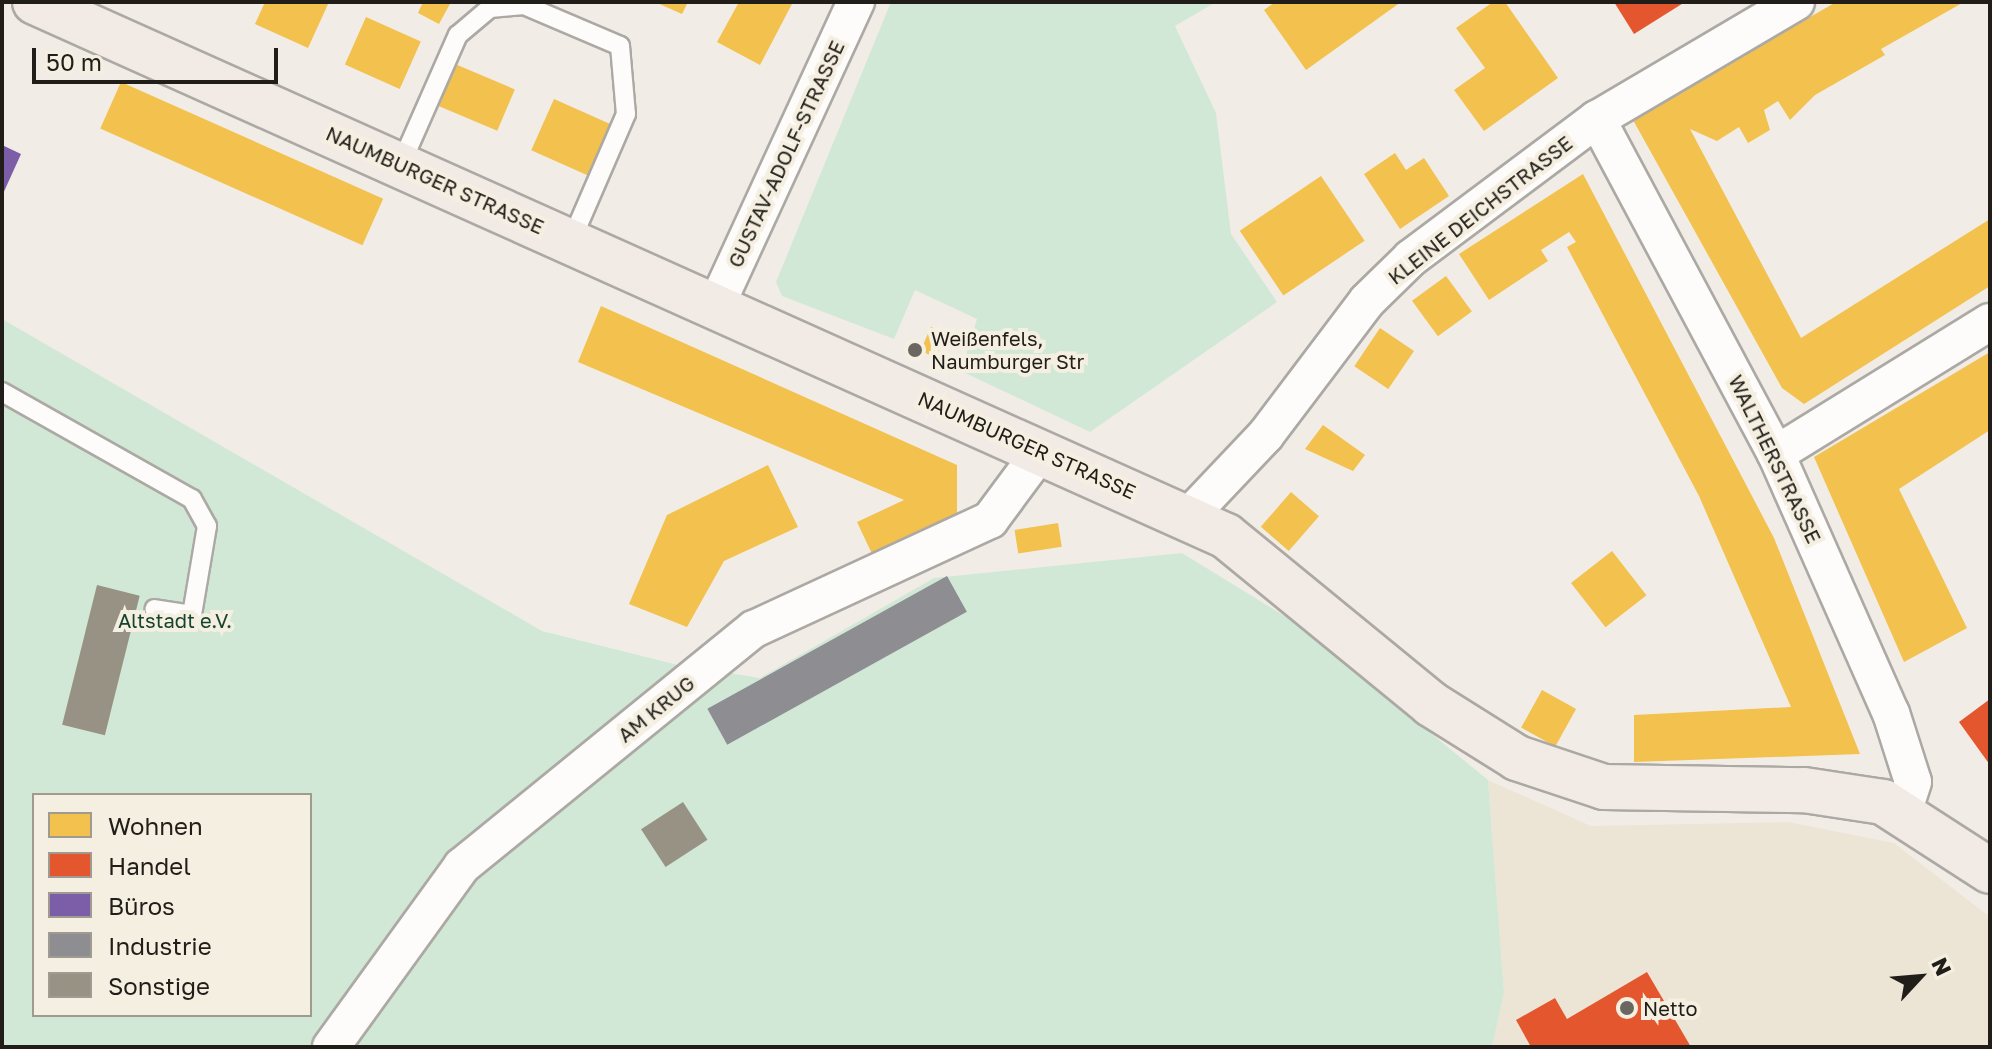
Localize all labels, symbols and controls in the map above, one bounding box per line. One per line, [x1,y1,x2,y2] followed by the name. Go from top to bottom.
[36,32,282,82] scale bar
[723,37,849,271] street label: GUSTAV-ADOLF-STRASSE
[46,47,102,76] text: 50 m
[322,121,548,239] street label: NAUMBURGER STRASSE
[1383,131,1577,289] street label: KLEINE DEICHSTRASSE
[931,326,1084,373] place label: Weißenfels, Naumburger Str
[906,341,924,359] marker: Weißenfels, Naumburger Str
[1724,371,1826,547] street label: WALTHERSTRASSE
[914,386,1140,504] street label: NAUMBURGER STRASSE
[118,608,232,632] park label: Altstadt e.V.
[613,671,699,747] street label: AM KRUG
[32,793,312,1017] legend
[108,811,203,840] text: Wohnen
[108,851,191,880] text: Handel
[108,891,175,920] text: Büros
[108,931,212,960] text: Industrie
[1880,937,1960,1017] north arrow
[1926,953,1958,980] text: N
[108,971,210,1000] text: Sonstige
[1643,996,1698,1020] place label: Netto
[1618,999,1636,1017] marker: Netto

